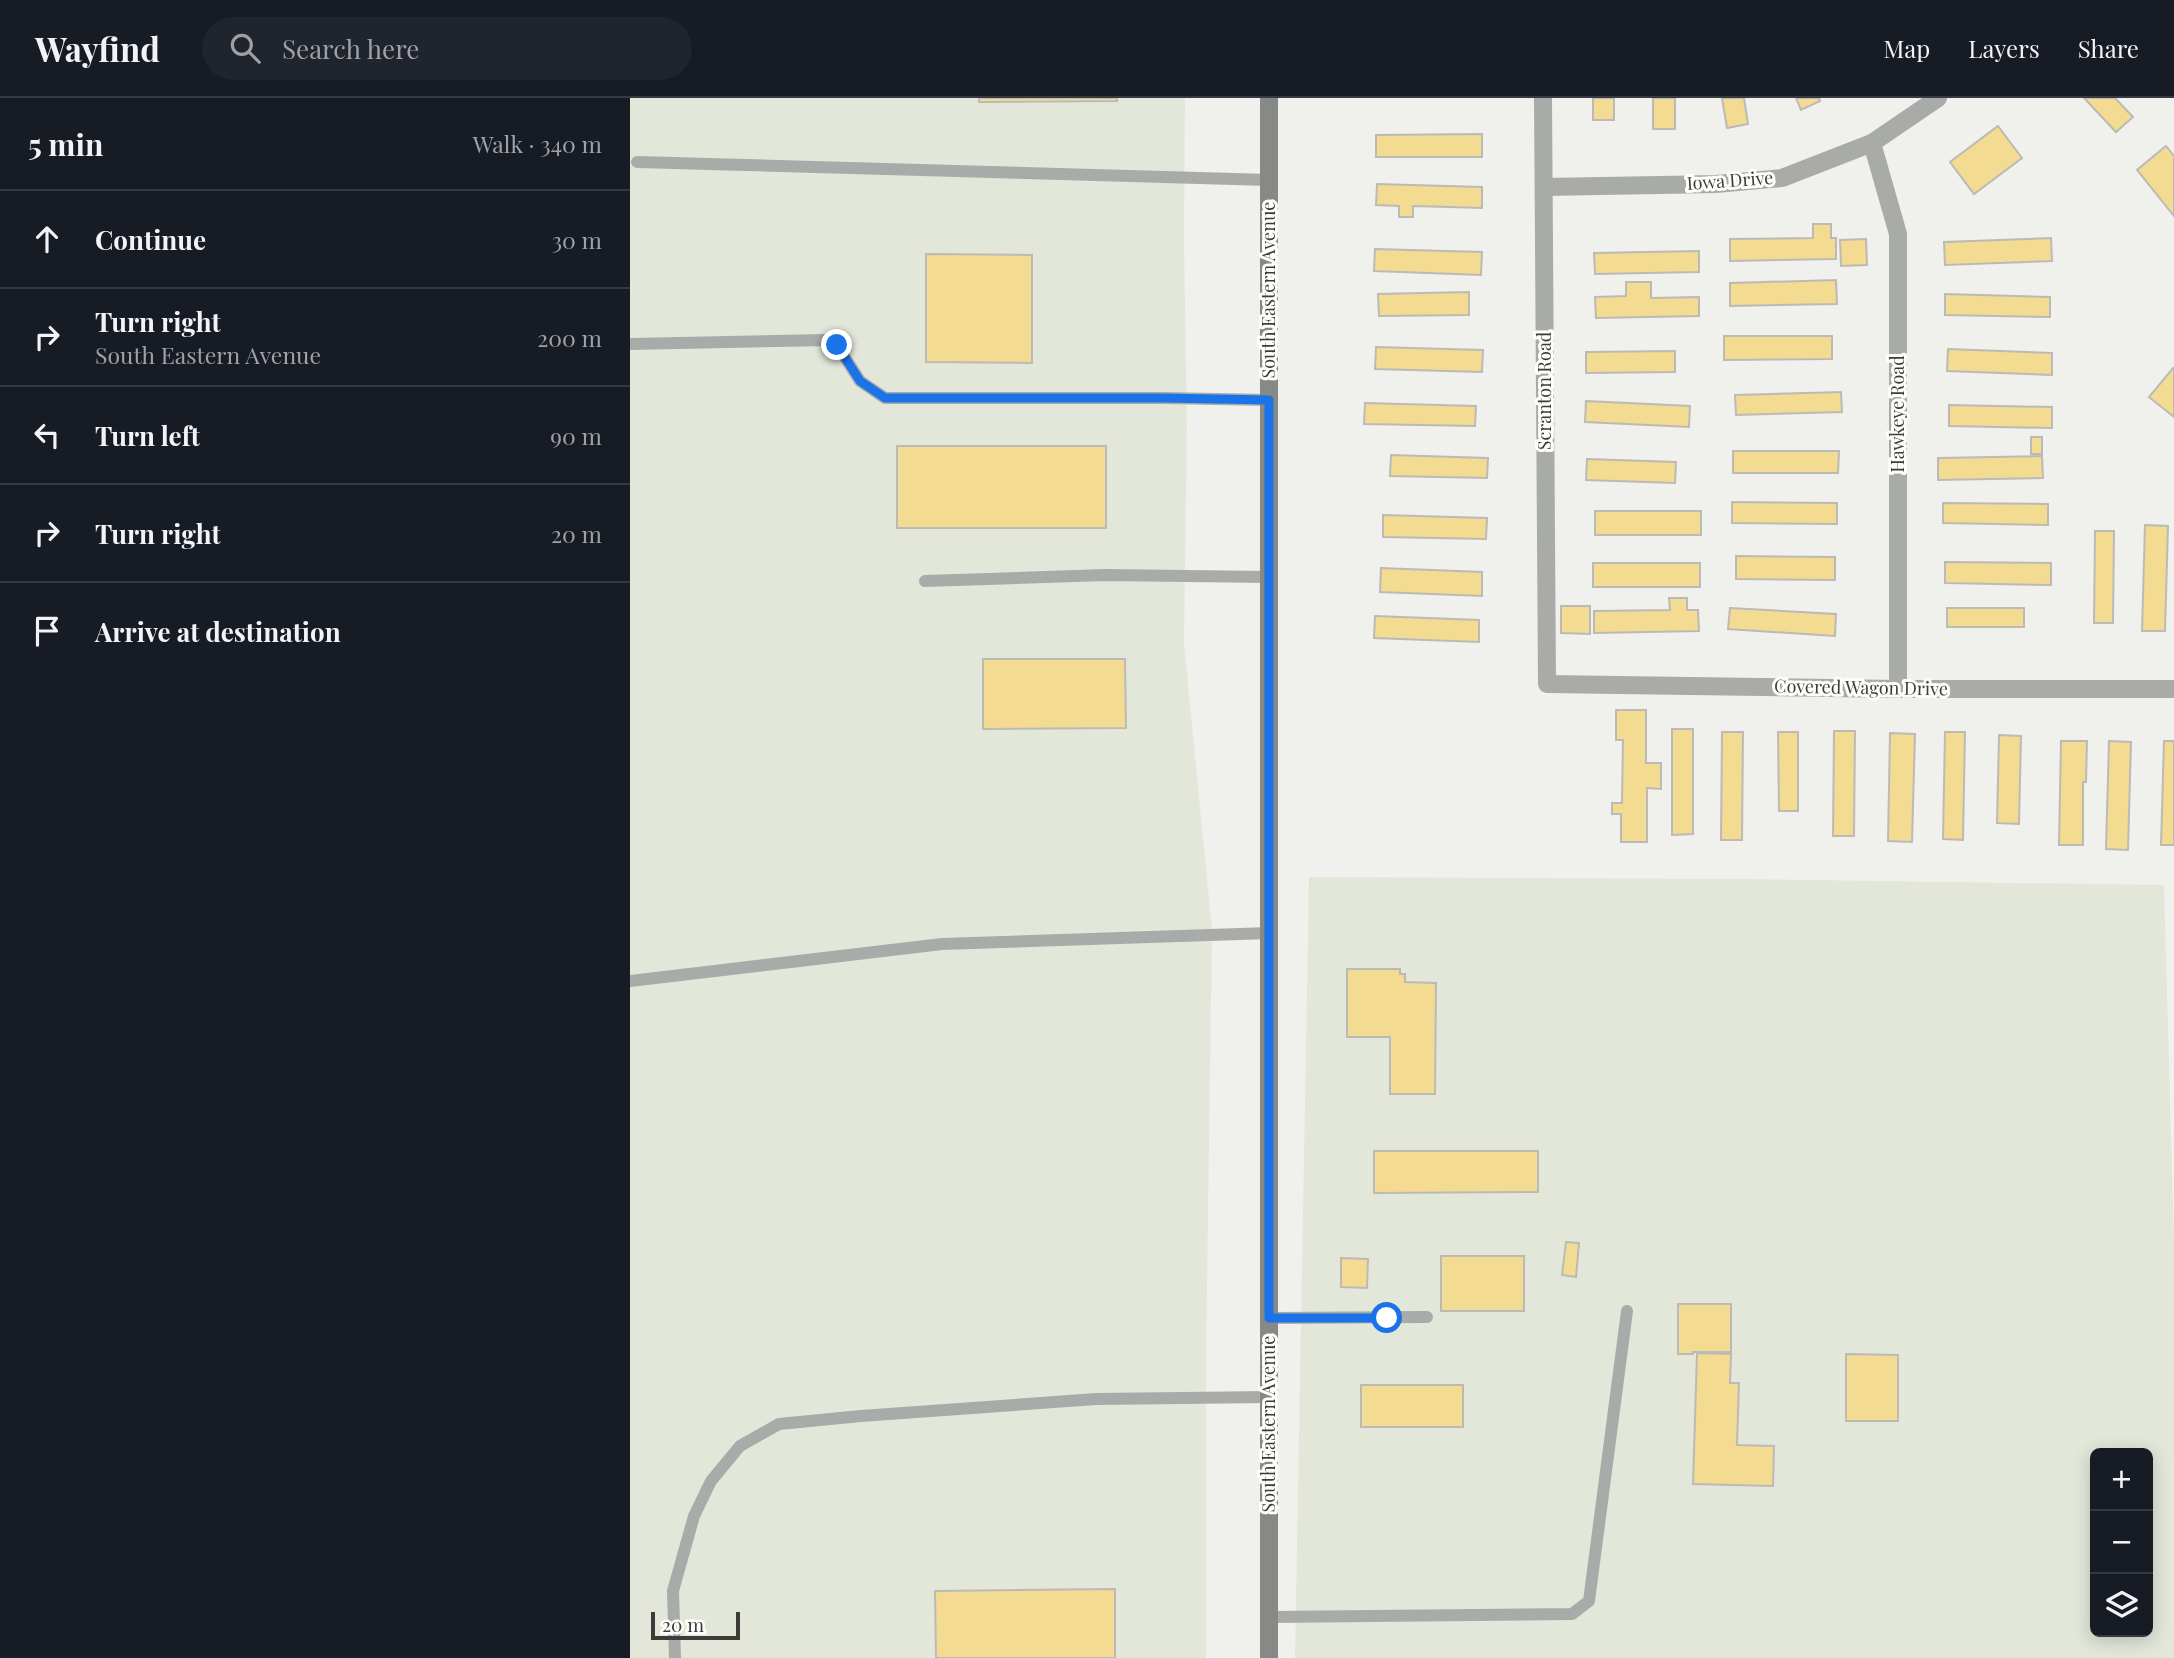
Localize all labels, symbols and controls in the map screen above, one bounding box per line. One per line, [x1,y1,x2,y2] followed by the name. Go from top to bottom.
[202,17,692,80] search box
[35,26,160,70] text: Wayfind
[226,29,264,67] icon: search
[282,31,419,66] text: Search here
[1884,32,1930,64] text: Map
[1968,32,2040,64] text: Layers
[2078,32,2139,64] text: Share
[28,124,103,164] text: 5 min
[473,128,602,159] text: Walk · 340 m
[1686,165,1774,195] street label: Iowa Drive
[1256,202,1280,378] street label: South Eastern Avenue
[28,220,66,258] icon: ahead
[95,222,206,257] text: Continue
[552,224,602,255] text: 30 m
[95,304,221,339] text: Turn right
[28,318,66,356] icon: right
[537,322,602,353] text: 200 m
[821,329,852,360] route end
[1532,331,1556,450] street label: Scranton Road
[95,339,321,370] text: South Eastern Avenue
[1885,355,1909,473] street label: Hawkeye Road
[28,416,66,454] icon: left
[95,418,200,453] text: Turn left
[550,420,602,451] text: 90 m
[28,514,66,552] icon: right
[95,516,221,551] text: Turn right
[551,518,602,549] text: 20 m
[28,612,66,650] icon: arrive
[95,614,341,649] text: Arrive at destination
[1774,673,1948,701] street label: Covered Wagon Drive
[1371,1302,1402,1333] route start
[1256,1336,1280,1512] street label: South Eastern Avenue
[2090,1448,2153,1637] map controls
[2090,1448,2153,1511] button: +
[2090,1511,2153,1574] button: −
[2090,1574,2153,1637] button: layers
[651,1609,740,1641] scale bar
[662,1611,704,1637] text: 20 m

